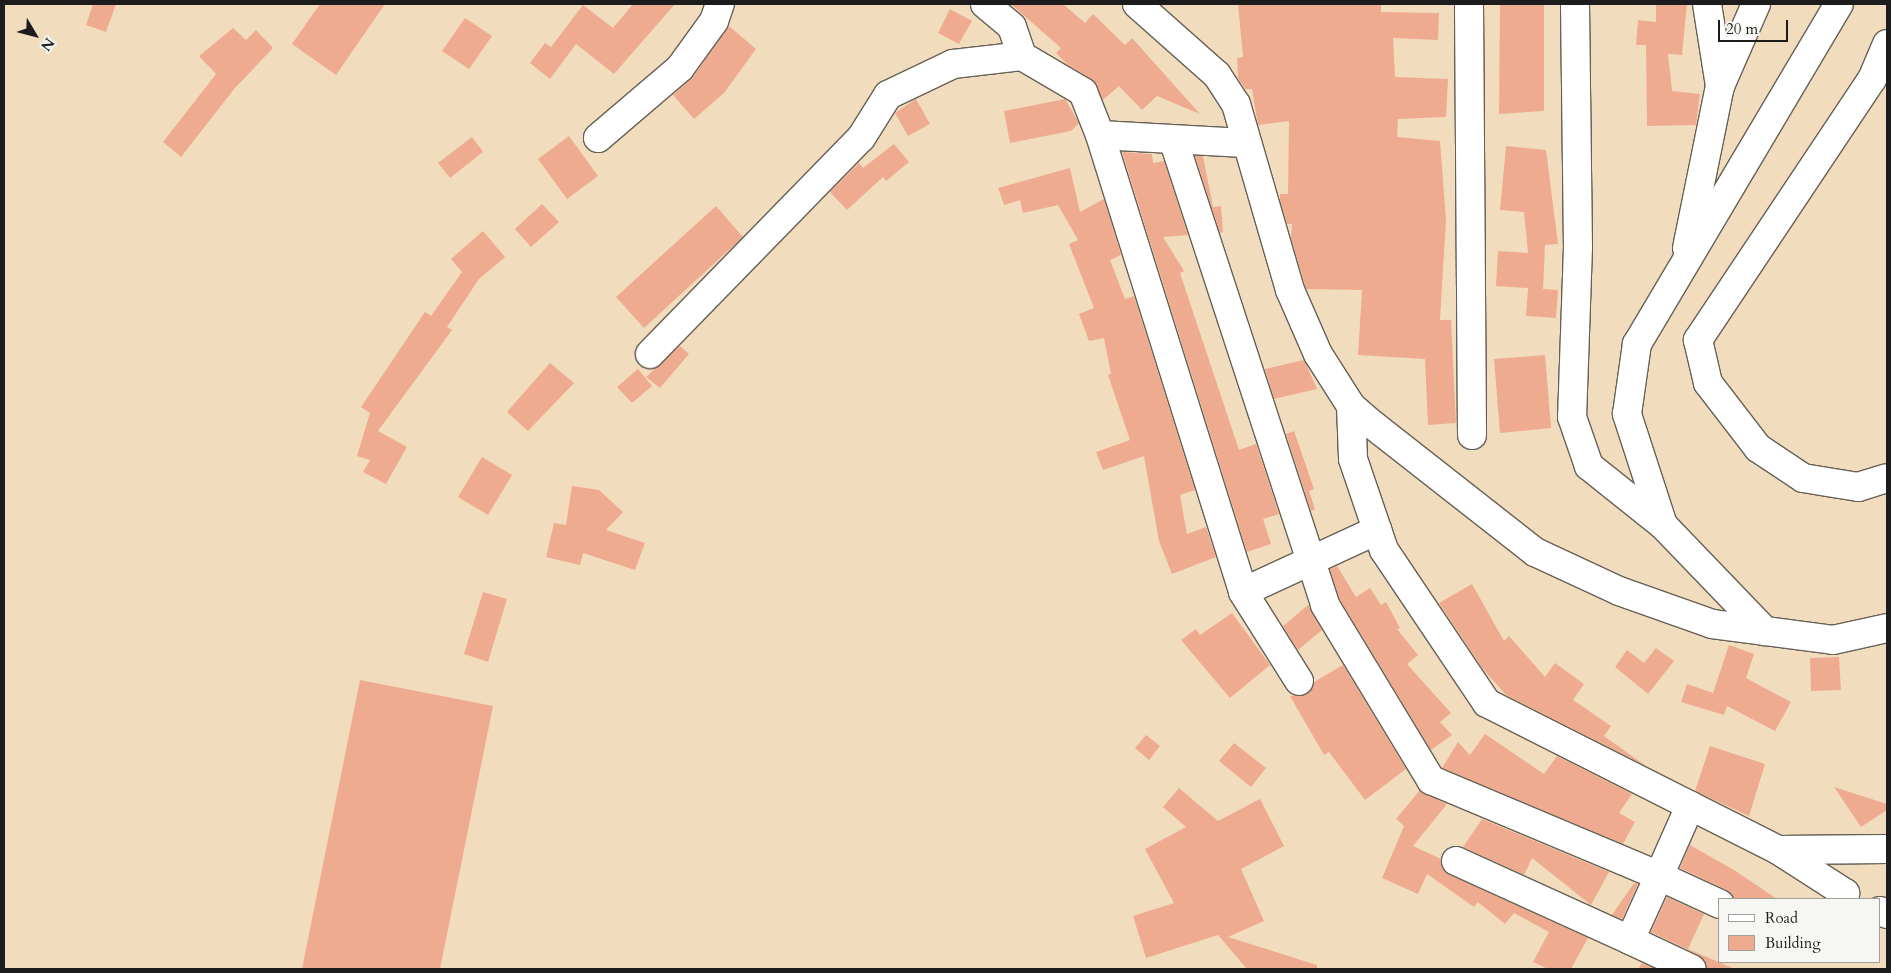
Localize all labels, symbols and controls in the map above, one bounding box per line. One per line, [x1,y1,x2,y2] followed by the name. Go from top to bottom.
[10,10,60,60] north arrow
[1721,10,1791,42] scale bar
[1726,19,1758,39] text: 20 m
[36,34,59,55] text: N
[1718,898,1881,963] legend
[1765,908,1798,928] text: Road
[1765,933,1821,953] text: Building

